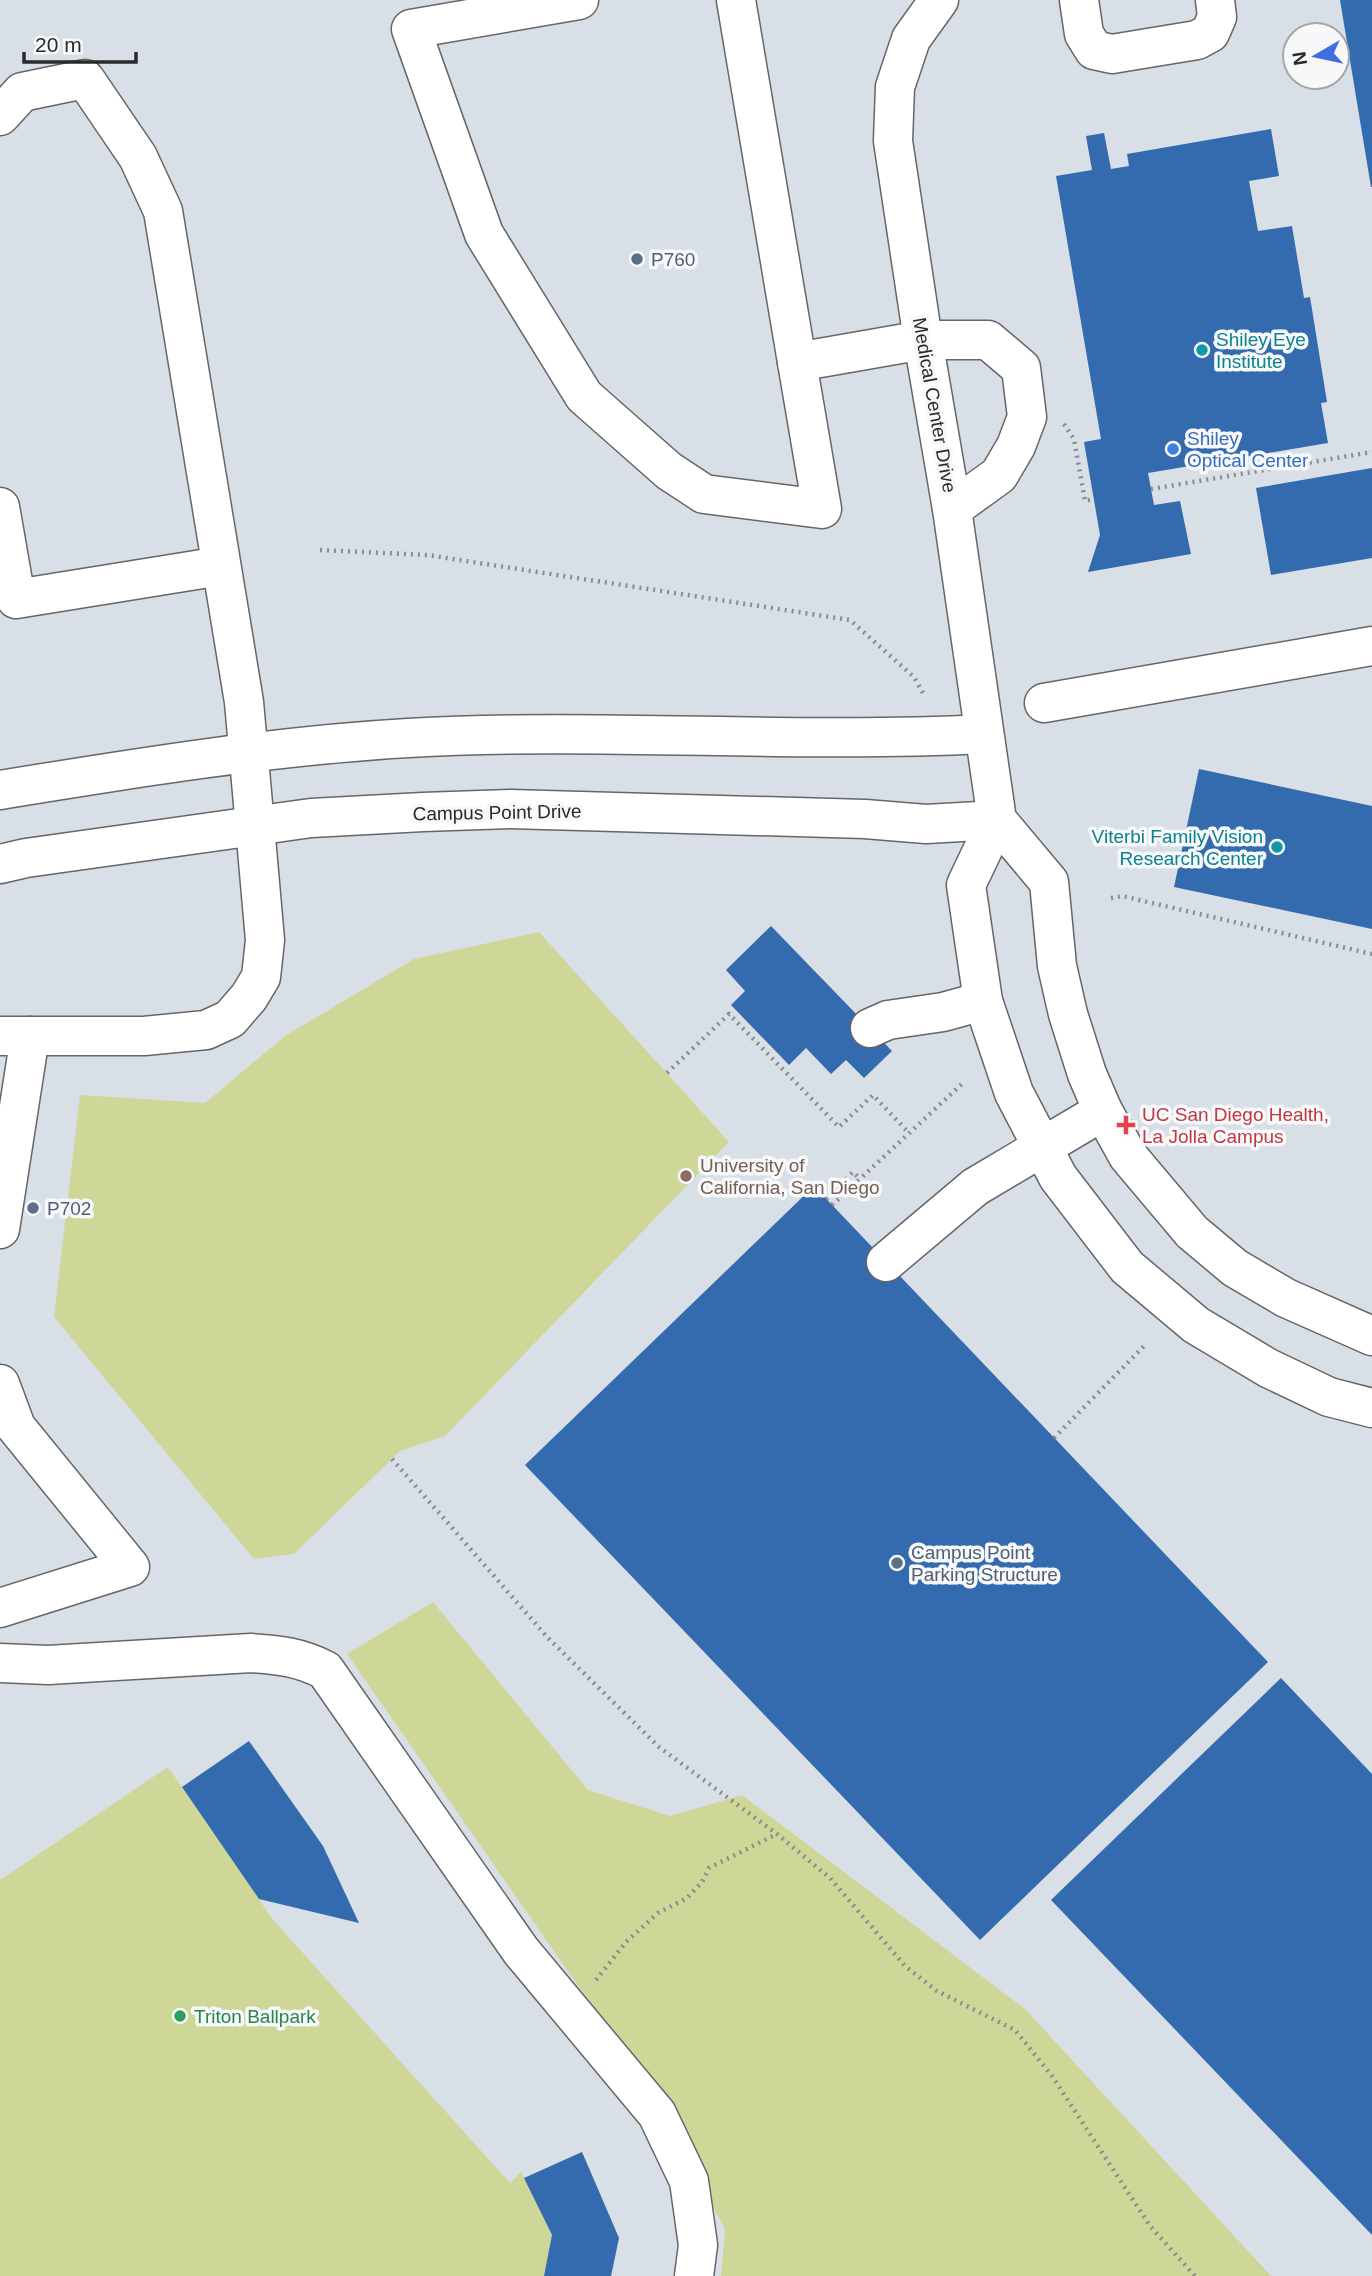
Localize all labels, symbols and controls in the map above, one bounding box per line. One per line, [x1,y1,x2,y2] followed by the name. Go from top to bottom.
[24,21,136,65] scale bar
[1281,21,1351,91] north arrow
[35,33,82,56] text: 20 m
[1288,50,1311,67] text: N
[651,249,695,270] place label: P760
[629,251,645,267] marker: P760
[909,316,960,494] street label: Medical Center Drive
[1216,329,1306,372] place label: Shiley Eye Institute
[1194,342,1210,358] marker: Shiley Eye Institute
[1187,428,1309,471] place label: Shiley Optical Center
[1165,441,1181,457] marker: Shiley Optical Center
[412,801,582,824] street label: Campus Point Drive
[1092,826,1264,869] place label: Viterbi Family Vision Research Center
[1269,839,1285,855] marker: Viterbi Family Vision Research Center
[1142,1104,1329,1147] place label: UC San Diego Health, La Jolla Campus
[1116,1115,1136,1135] marker: UC San Diego Health, La Jolla Campus
[700,1155,880,1198] place label: University of California, San Diego
[678,1168,694,1184] marker: University of California, San Diego
[47,1198,91,1219] place label: P702
[25,1200,41,1216] marker: P702
[911,1542,1058,1585] place label: Campus Point Parking Structure
[889,1555,905,1571] marker: Campus Point Parking Structure
[194,2006,316,2027] place label: Triton Ballpark
[172,2008,188,2024] marker: Triton Ballpark

